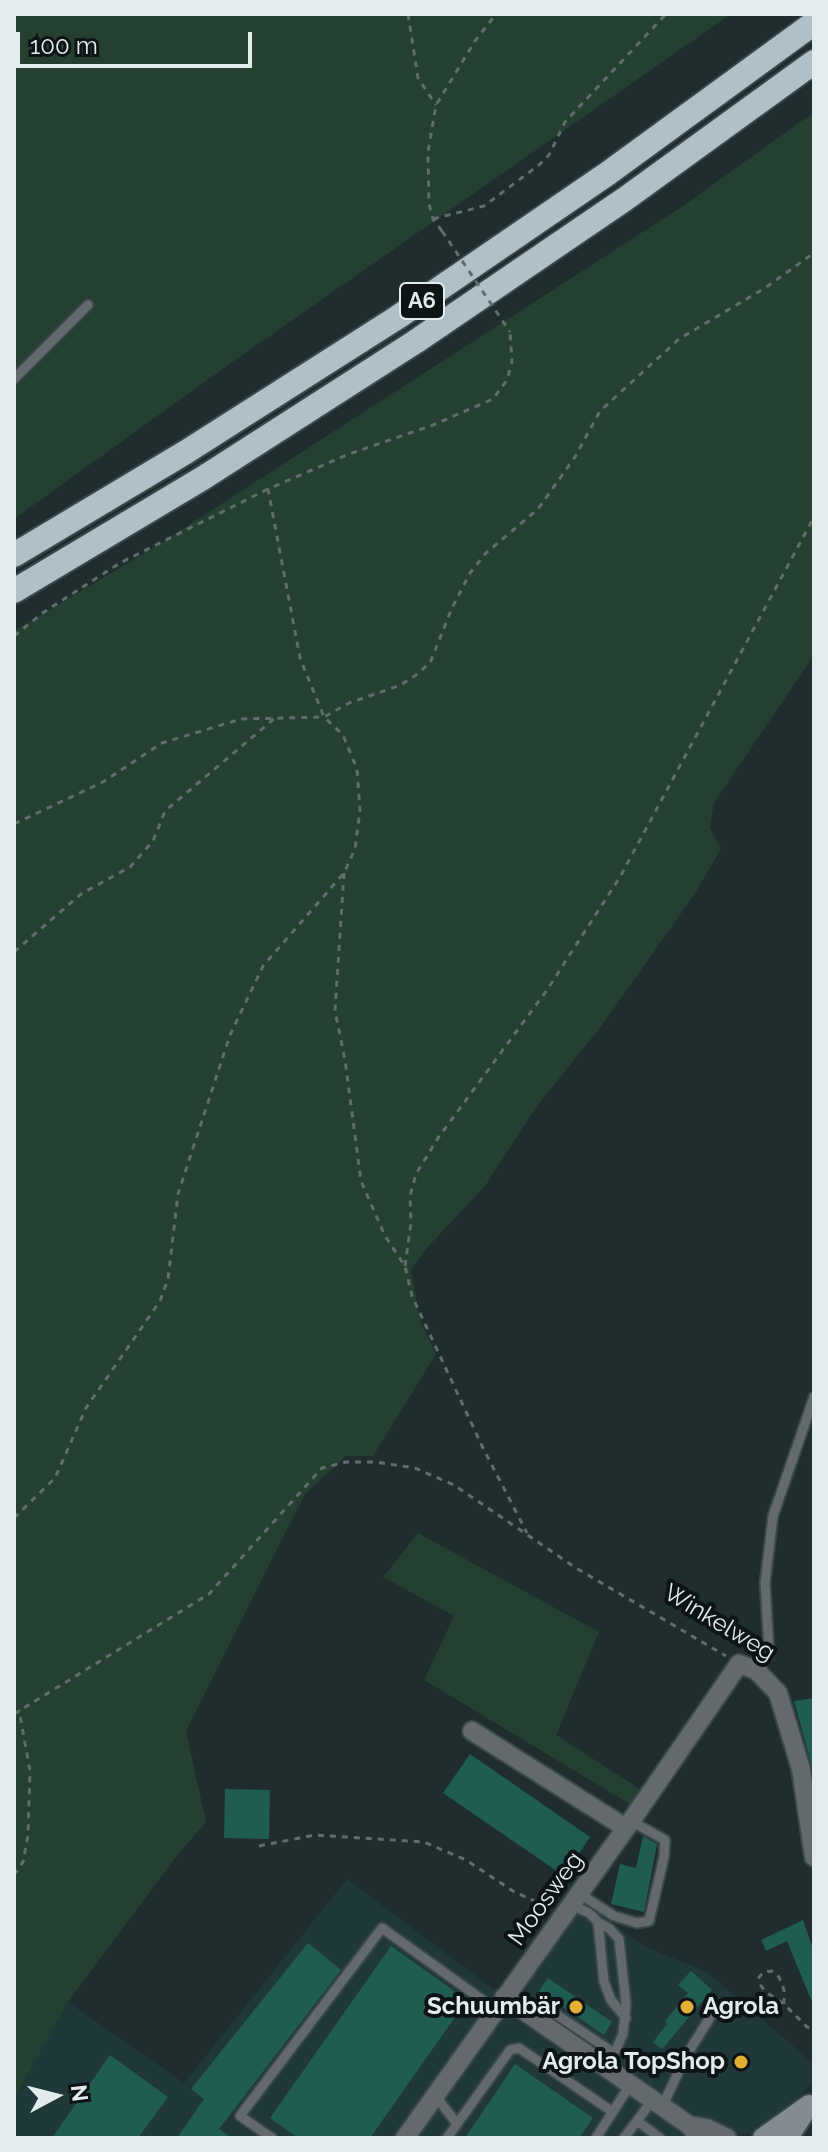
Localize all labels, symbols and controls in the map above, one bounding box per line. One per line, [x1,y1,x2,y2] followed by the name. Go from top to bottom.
[20,16,256,66] scale bar
[30,31,98,60] text: 100 m
[400,283,444,319] road number: A6
[658,1579,780,1667] street label: Winkelweg
[502,1847,590,1951] street label: Moosweg
[427,1993,560,2021] place label: Schuumbär
[703,1993,779,2021] place label: Agrola
[567,1998,585,2016] marker: Schuumbär
[678,1998,696,2016] marker: Agrola
[542,2048,725,2076] place label: Agrola TopShop
[732,2053,750,2071] marker: Agrola TopShop
[16,2056,96,2136] north arrow
[66,2083,94,2103] text: N

